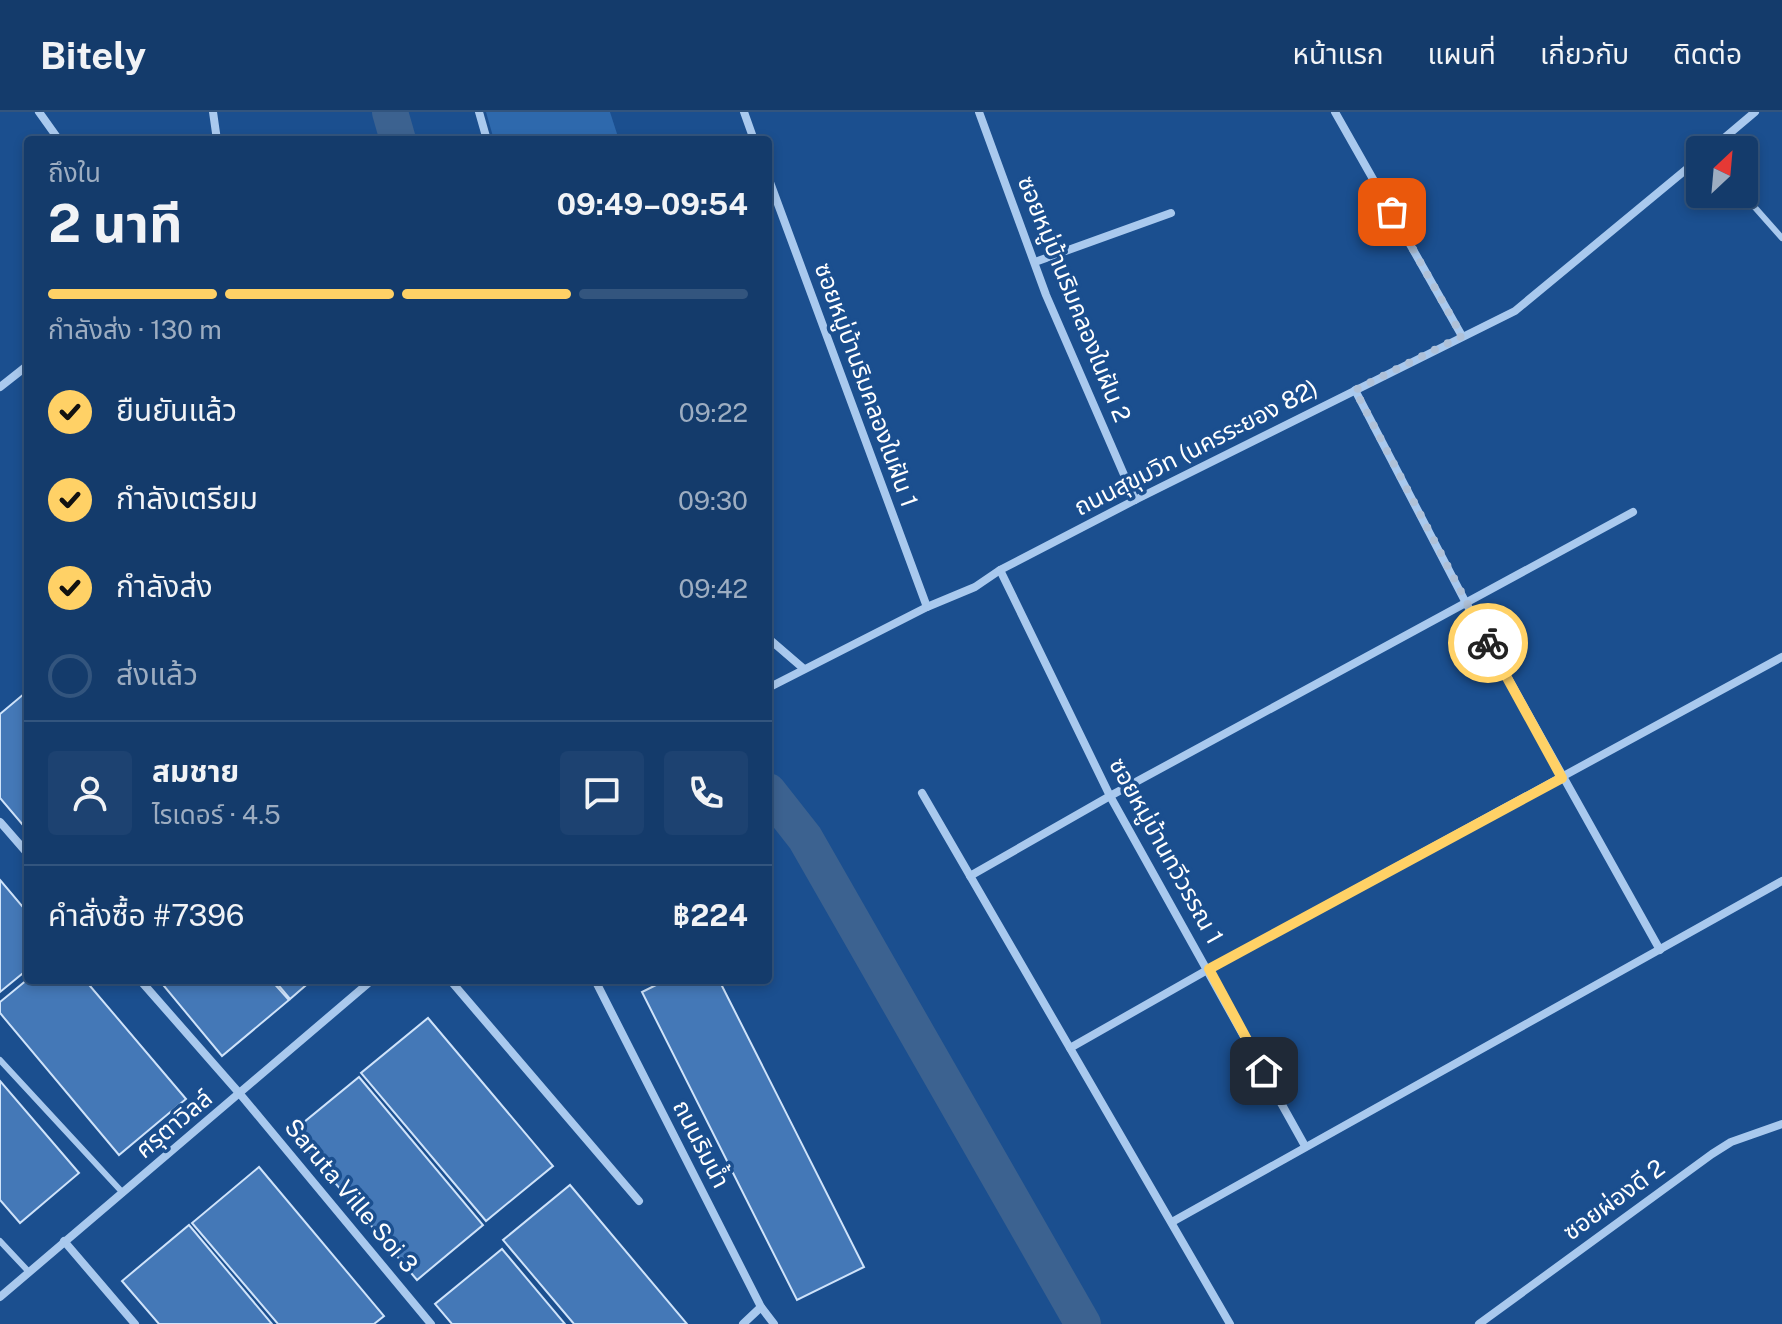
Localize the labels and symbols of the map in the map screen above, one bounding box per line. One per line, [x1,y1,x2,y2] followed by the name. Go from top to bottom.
[1686,136,1758,208] north arrow
[1011,172,1137,426] street label: ซอยหมู่บ้านริมคลองในฝัน 2
[1358,178,1426,246] pin
[808,259,924,511] street label: ซอยหมู่บ้านริมคลองในฝัน 1
[1069,373,1323,523] street label: ถนนสุขุมวิท (นครระยอง 82)
[1448,603,1528,683] courier
[1102,753,1230,949] street label: ซอยหมู่บ้านทวีวรรณ 1
[1230,1037,1298,1105] pin
[129,1083,219,1165] street label: ศรุตาวิลล์
[668,1094,738,1192] street label: ถนนริมน้ำ
[279,1113,424,1278] street label: Saruta Ville Soi 3
[1557,1153,1670,1245] street label: ซอยผ่องดี 2

